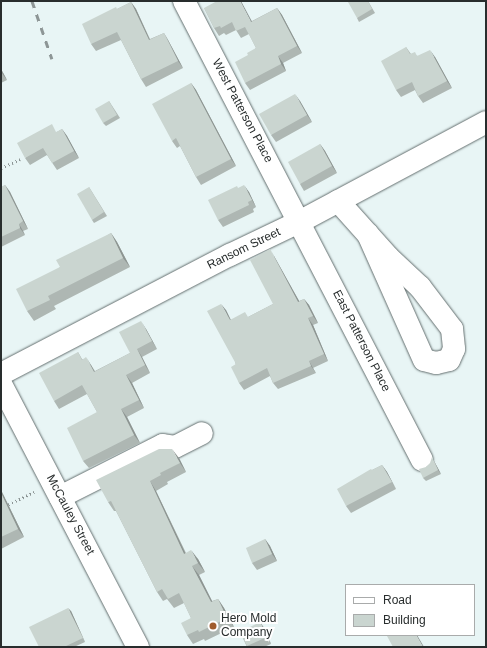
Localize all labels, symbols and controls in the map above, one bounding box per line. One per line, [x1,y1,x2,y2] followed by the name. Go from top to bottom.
[209,57,275,165] street label: West Patterson Place
[205,225,283,273] street label: Ransom Street
[329,288,393,394] street label: East Patterson Place
[43,472,97,558] street label: McCauley Street
[345,584,475,636] legend
[383,593,412,607] text: Road
[221,612,276,640] place label: Hero Mold Company
[383,613,426,627] text: Building
[208,621,218,631] marker: Hero Mold Company

